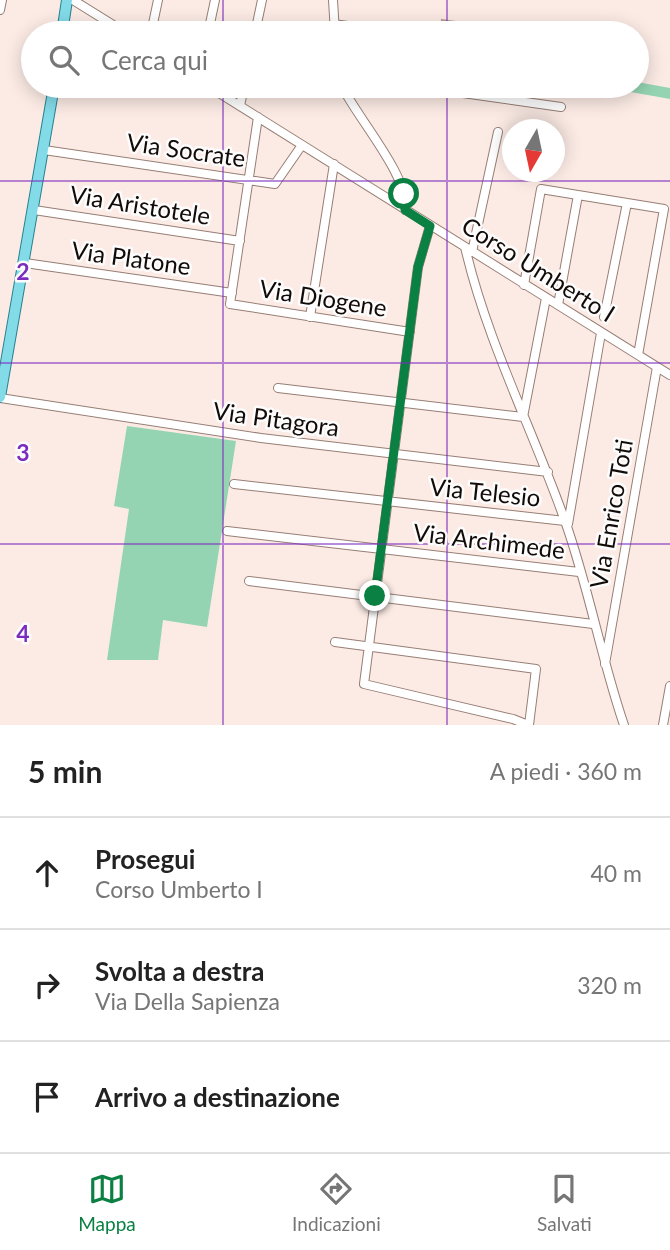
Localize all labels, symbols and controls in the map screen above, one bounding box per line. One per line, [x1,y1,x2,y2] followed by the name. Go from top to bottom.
[21,21,649,98] search box
[45,41,83,79] icon: search
[101,44,208,76] text: Cerca qui
[502,119,565,182] north arrow
[125,127,247,172] street label: Via Socrate
[388,178,419,209] route start
[68,179,213,230] street label: Via Aristotele
[457,210,621,327] street label: Corso Umberto I
[70,235,193,280] street label: Via Platone
[16,257,30,285] text: 2
[258,273,389,322] street label: Via Diogene
[211,395,341,442] street label: Via Pitagora
[583,437,638,591] street label: Via Enrico Toti
[16,438,30,466] text: 3
[428,471,542,512] street label: Via Telesio
[412,517,567,564] street label: Via Archimede
[359,580,390,611] route end
[16,619,30,647] text: 4
[28,753,102,789] text: 5 min
[490,757,642,785] text: A piedi · 360 m
[95,843,195,875] text: Prosegui
[28,854,66,892] icon: ahead
[591,859,642,887] text: 40 m
[95,875,263,903] text: Corso Umberto I
[95,955,265,987] text: Svolta a destra
[28,966,66,1004] icon: right
[577,971,642,999] text: 320 m
[95,987,280,1015] text: Via Della Sapienza
[28,1078,66,1116] icon: arrive
[95,1081,340,1113] text: Arrivo a destinazione
[78,1170,136,1235] tab: Mappa
[292,1170,381,1235] tab: Indicazioni
[537,1170,592,1235] tab: Salvati

